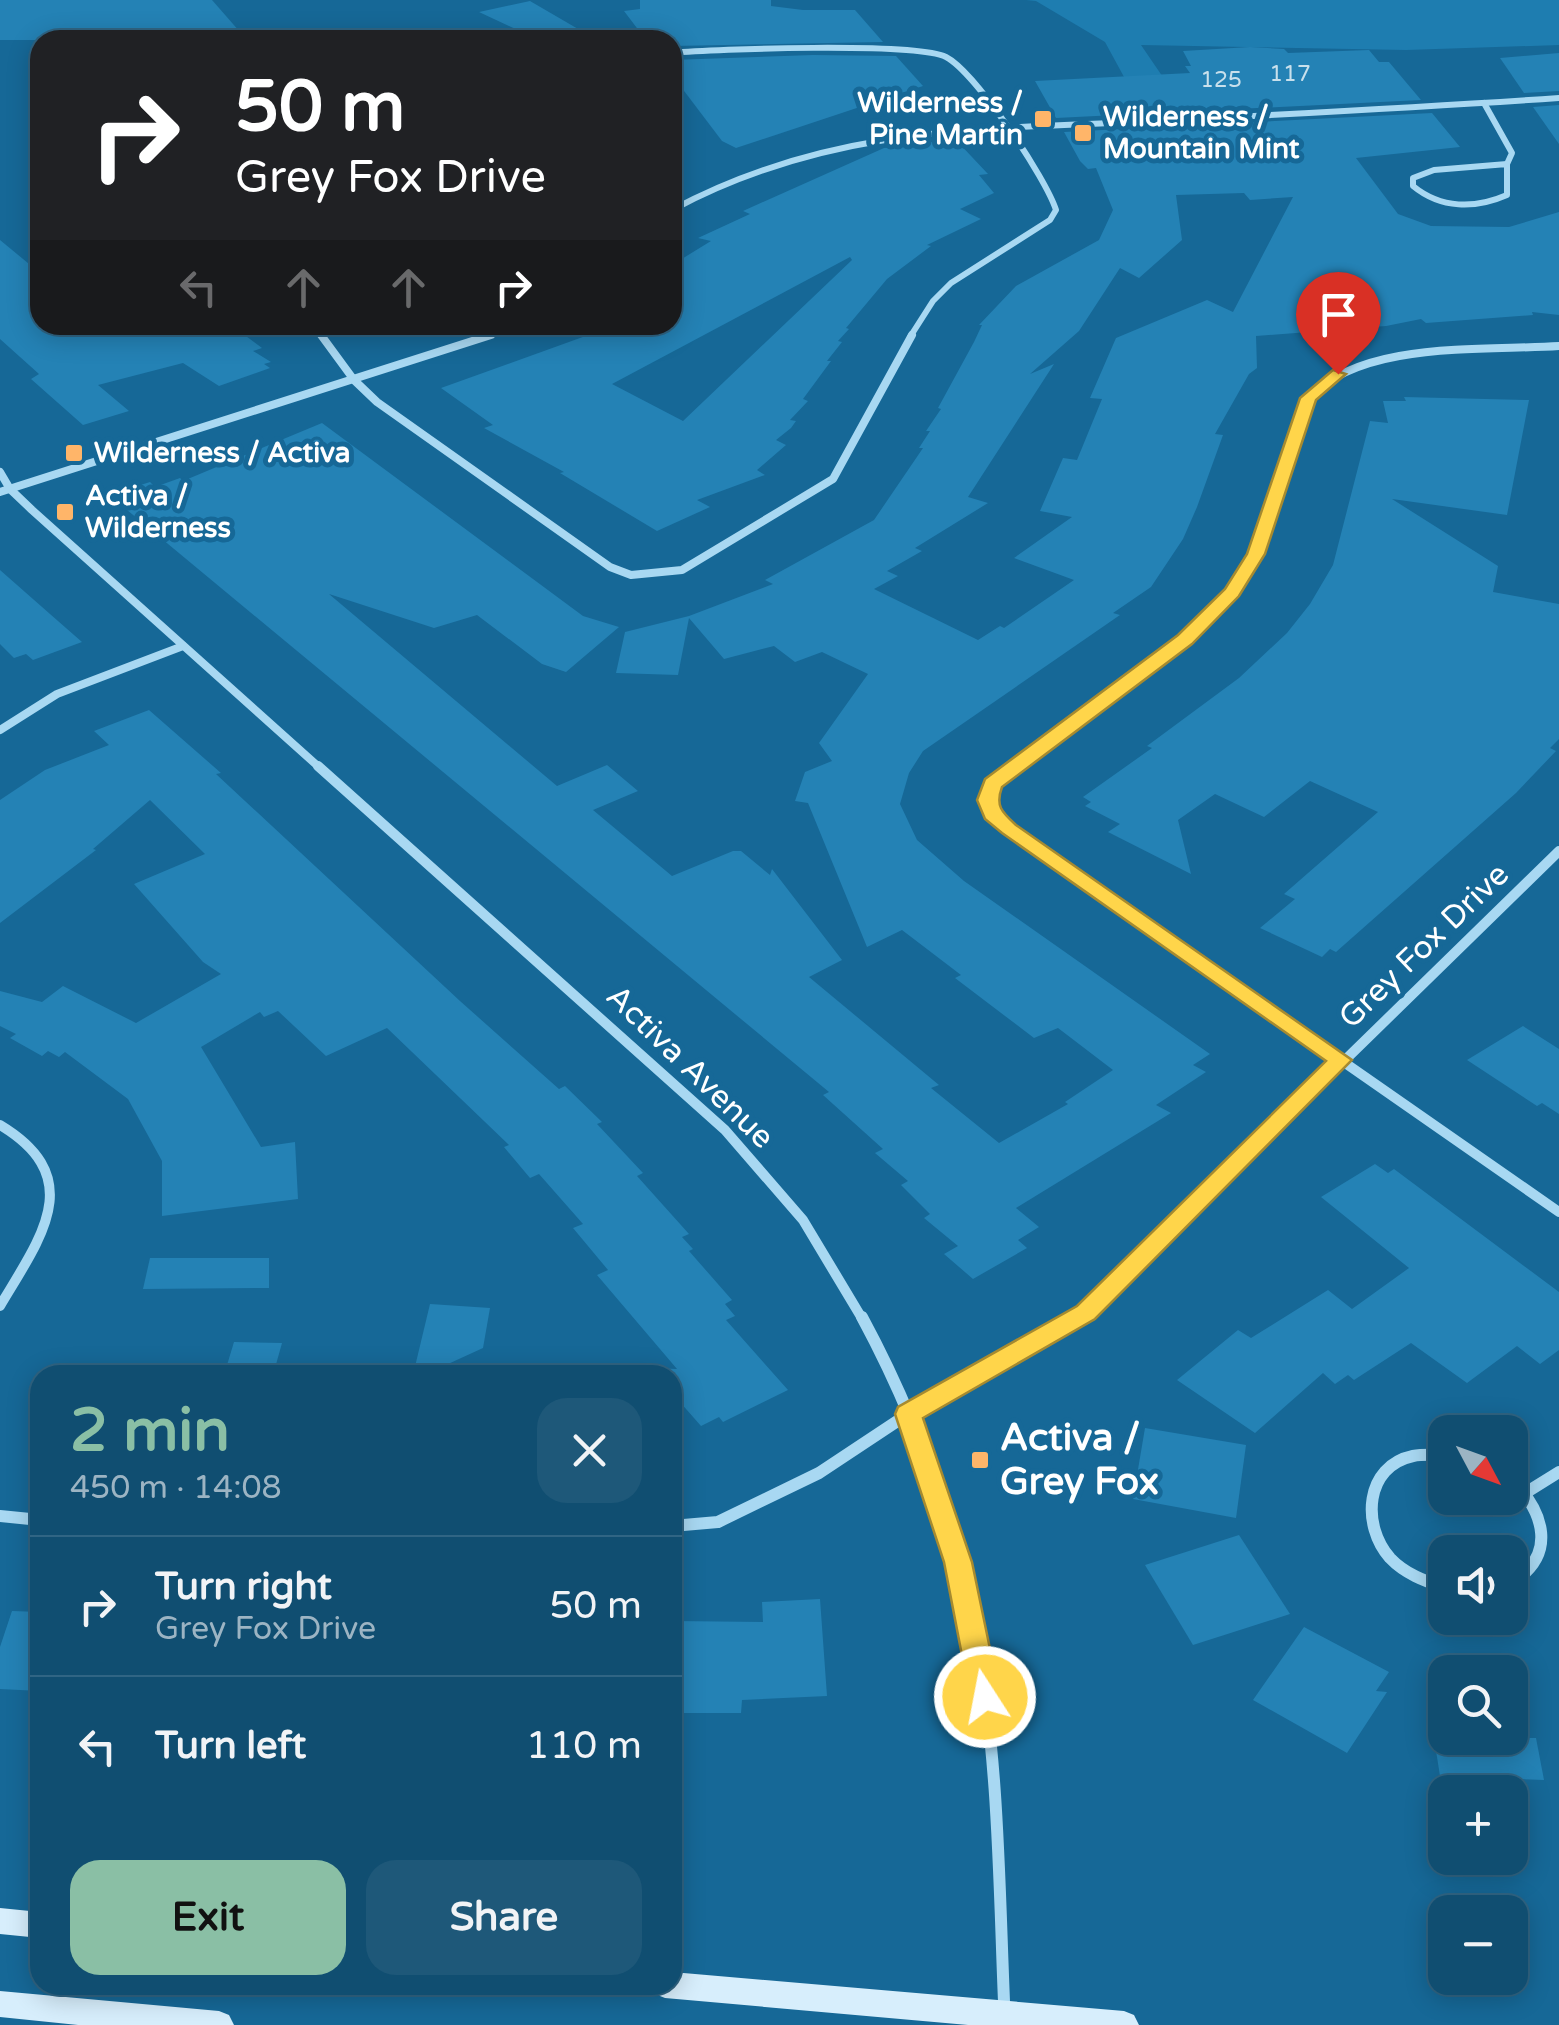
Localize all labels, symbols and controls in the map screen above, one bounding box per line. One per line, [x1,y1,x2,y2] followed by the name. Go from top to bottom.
[1269,61,1311,87] house number: 117
[235,66,405,150] text: 50 m
[1200,67,1242,93] house number: 125
[70,70,200,200] icon: right
[857,86,1023,152] place label: Wilderness / Pine Martin
[1103,100,1300,166] place label: Wilderness / Mountain Mint
[1032,108,1054,130] marker: Wilderness / Pine Martin
[1072,122,1094,144] marker: Wilderness / Mountain Mint
[235,151,546,205] text: Grey Fox Drive
[171,260,226,315] icon: left
[276,260,331,315] icon: ahead
[381,260,436,315] icon: ahead
[486,260,541,315] icon: right
[1296,272,1381,375] pin
[1311,287,1366,342] icon: arrive
[94,436,351,470] place label: Wilderness / Activa
[63,442,85,464] marker: Wilderness / Activa
[85,479,231,545] place label: Activa / Wilderness
[54,501,76,523] marker: Activa / Wilderness
[1331,856,1517,1036] street label: Grey Fox Drive
[598,977,782,1157] street label: Activa Avenue
[70,1395,230,1467] text: 2 min
[537,1398,642,1503] button: close
[1000,1415,1159,1505] place label: Activa / Grey Fox
[1428,1415,1528,1515] north arrow
[1428,1415,1528,1995] map controls
[969,1449,991,1471] marker: Activa / Grey Fox
[70,1469,282,1507] text: 450 m · 14:08
[1428,1535,1528,1635] button: sound
[155,1564,332,1610] text: Turn right
[70,1579,125,1634] icon: right
[550,1583,642,1629] text: 50 m
[155,1610,376,1648] text: Grey Fox Drive
[933,1645,1037,1749] position arrow
[1428,1655,1528,1755] button: search
[70,1719,125,1774] icon: left
[155,1723,306,1769] text: Turn left
[526,1723,642,1769] text: 110 m
[1428,1775,1528,1875] button: +
[70,1860,346,1975] button: Exit
[366,1860,642,1975] button: Share
[1428,1895,1528,1995] button: −

